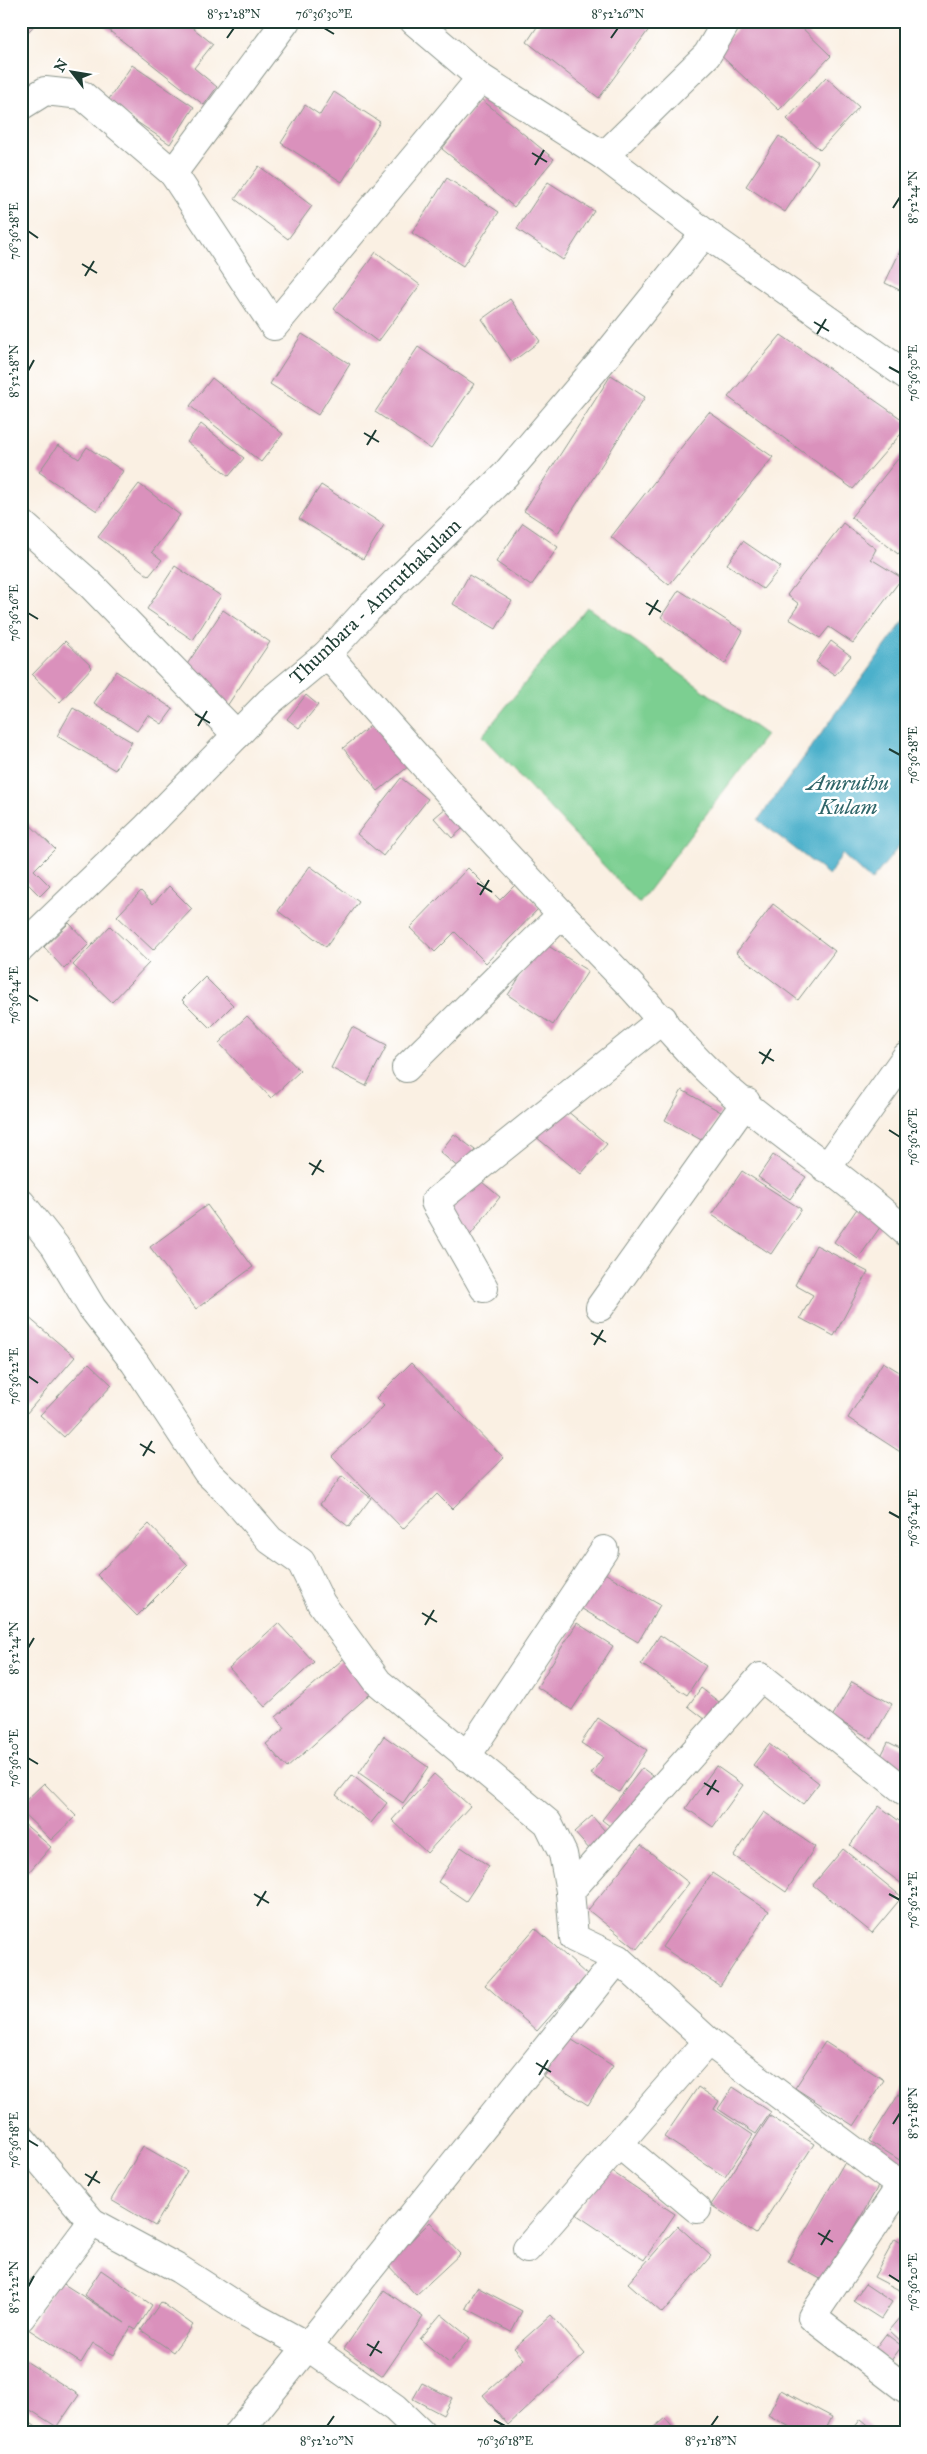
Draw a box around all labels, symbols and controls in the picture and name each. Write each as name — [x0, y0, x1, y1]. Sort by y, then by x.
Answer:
text: 8°52'28"N — [207, 7, 261, 21]
text: 76°36'30"E — [296, 7, 353, 21]
text: 8°52'26"N — [591, 7, 645, 21]
north arrow — [48, 48, 98, 98]
text: N — [51, 56, 72, 75]
text: 8°52'24"N — [906, 170, 920, 224]
text: 76°36'28"E — [7, 202, 21, 260]
text: 8°52'28"N — [7, 344, 21, 398]
text: 76°36'30"E — [906, 344, 920, 401]
street label: Thumbara - Amruthakulam — [284, 513, 466, 689]
text: 76°36'26"E — [7, 584, 21, 642]
text: 76°36'28"E — [906, 726, 920, 784]
water label: Amruthu Kulam — [805, 770, 889, 820]
text: 76°36'24"E — [7, 966, 21, 1024]
text: 76°36'26"E — [906, 1108, 920, 1166]
text: 76°36'22"E — [7, 1347, 21, 1404]
text: 76°36'24"E — [906, 1489, 920, 1547]
text: 8°52'24"N — [7, 1621, 21, 1675]
text: 76°36'20"E — [7, 1729, 21, 1787]
text: 76°36'22"E — [906, 1871, 920, 1928]
text: 8°52'18"N — [906, 2087, 920, 2139]
text: 76°36'18"E — [7, 2112, 21, 2168]
text: 76°36'20"E — [906, 2253, 920, 2311]
text: 8°52'22"N — [7, 2261, 21, 2313]
text: 8°52'20"N — [300, 2434, 354, 2448]
text: 76°36'18"E — [477, 2434, 533, 2448]
text: 8°52'18"N — [685, 2434, 737, 2448]

